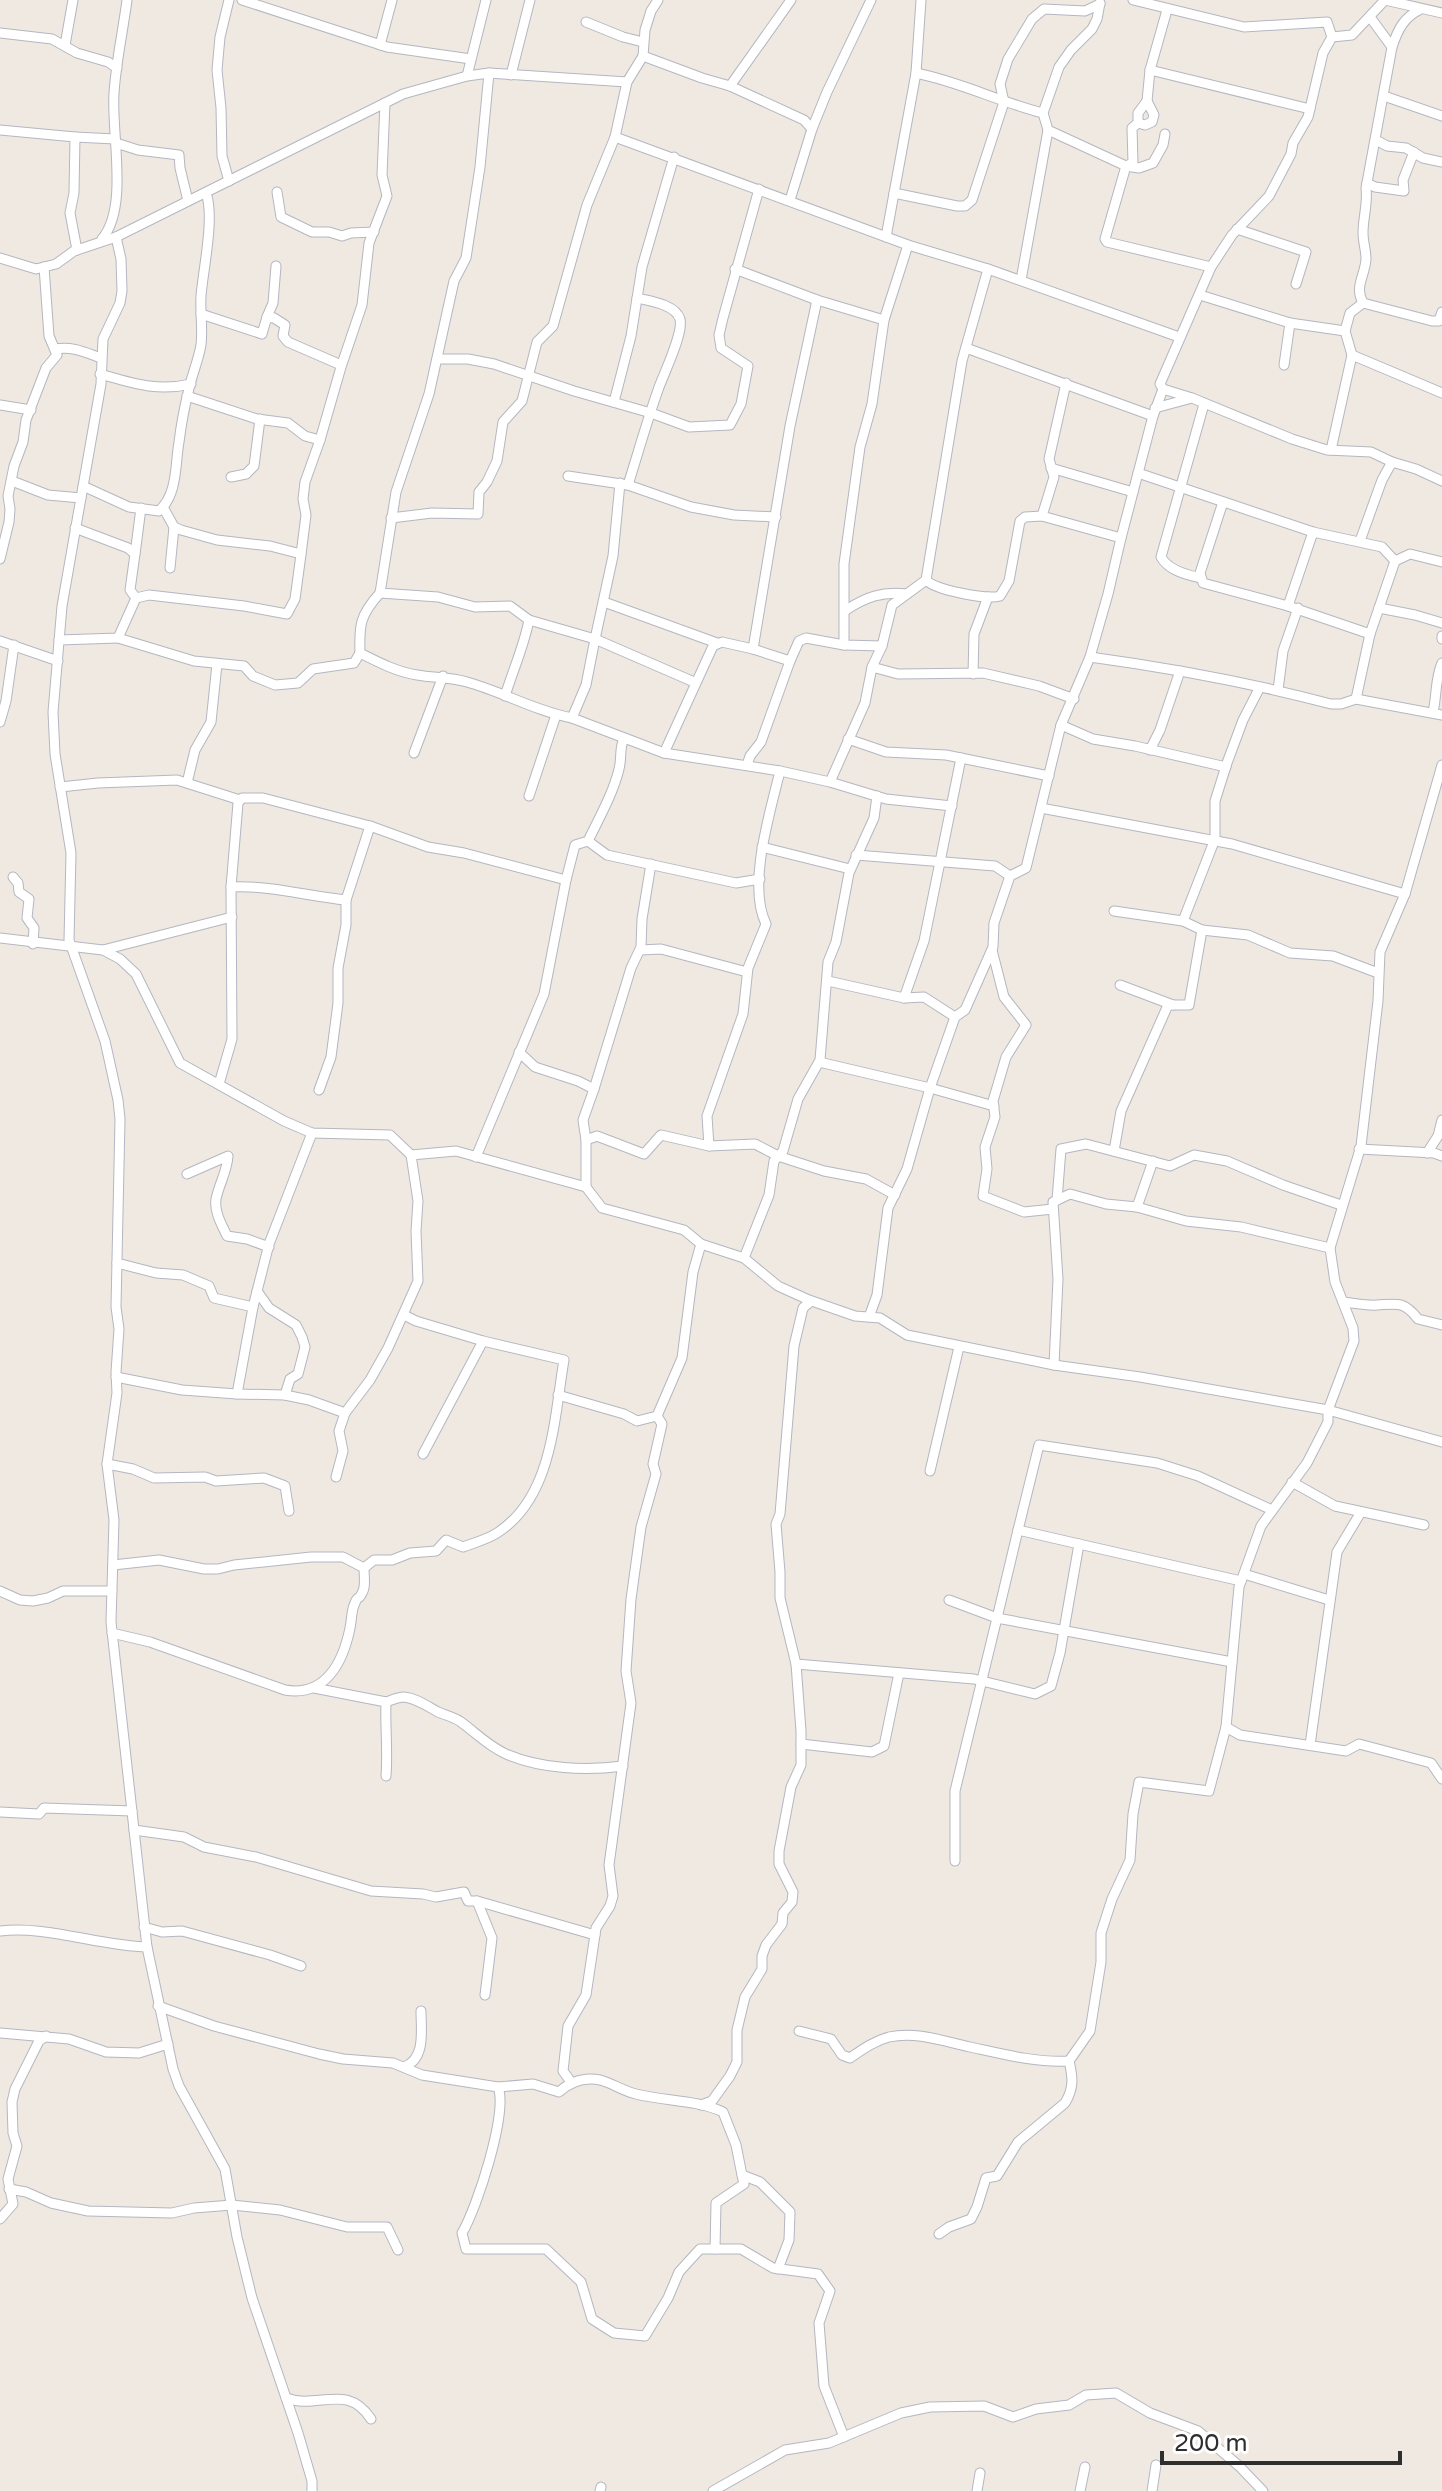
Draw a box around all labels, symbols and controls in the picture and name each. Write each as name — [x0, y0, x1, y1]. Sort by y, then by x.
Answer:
scale bar — [1162, 2415, 1400, 2465]
text: 200 m — [1174, 2429, 1248, 2458]

